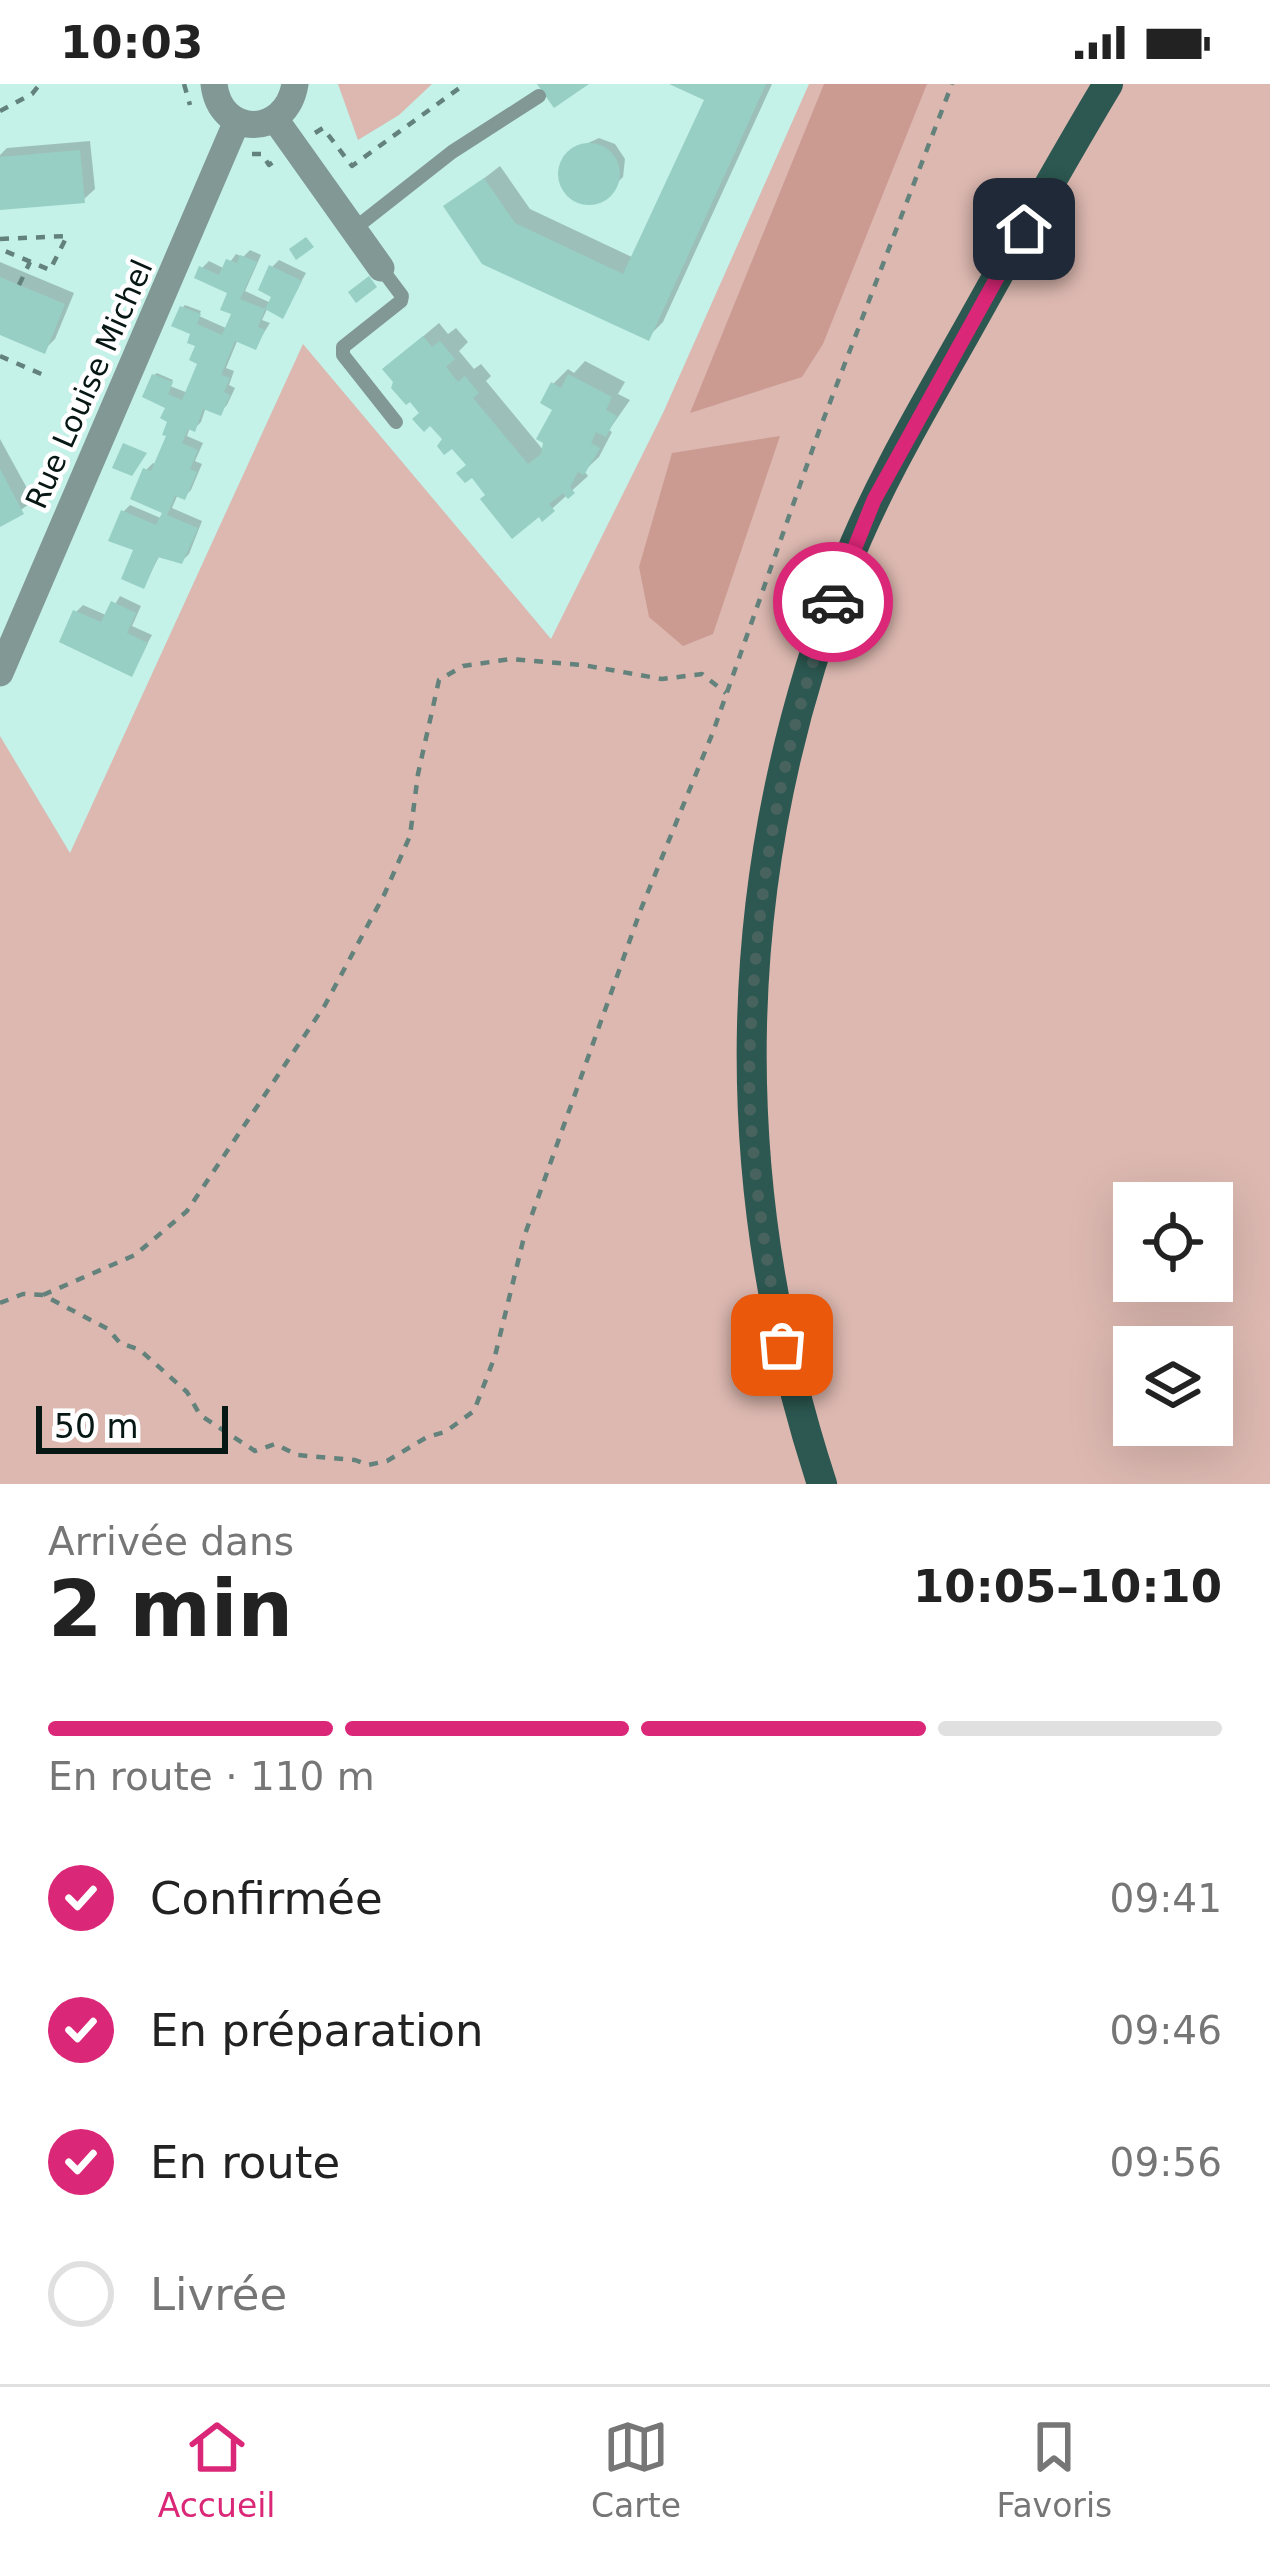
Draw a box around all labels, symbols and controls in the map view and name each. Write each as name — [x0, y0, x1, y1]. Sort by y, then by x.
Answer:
text: 10:03 — [60, 16, 203, 69]
pin — [973, 178, 1075, 280]
icon: home — [991, 196, 1057, 262]
street label: Rue Louise Michel — [18, 254, 160, 514]
courier — [773, 542, 893, 662]
icon: car — [800, 569, 866, 635]
map controls — [1113, 1182, 1233, 1446]
button: locate — [1113, 1182, 1233, 1302]
pin — [731, 1294, 833, 1396]
icon: bag — [749, 1312, 815, 1378]
button: layers — [1113, 1326, 1233, 1446]
scale bar — [36, 1400, 228, 1453]
text: 50 m — [54, 1407, 139, 1446]
text: Arrivée dans — [48, 1519, 294, 1564]
text: 10:05–10:10 — [913, 1560, 1222, 1613]
text: 2 min — [48, 1564, 293, 1654]
text: En route · 110 m — [48, 1754, 375, 1799]
icon: check — [48, 1865, 114, 1931]
text: Confirmée — [150, 1872, 383, 1925]
text: 09:41 — [1110, 1876, 1222, 1921]
icon: check — [48, 1997, 114, 2063]
text: En préparation — [150, 2004, 483, 2057]
text: 09:46 — [1110, 2008, 1222, 2053]
icon: check — [48, 2129, 114, 2195]
text: En route — [150, 2136, 340, 2189]
text: 09:56 — [1110, 2140, 1222, 2185]
text: Livrée — [150, 2268, 287, 2321]
tab: Accueil — [158, 2414, 276, 2525]
tab: Carte — [591, 2414, 681, 2525]
tab: Favoris — [996, 2414, 1112, 2525]

